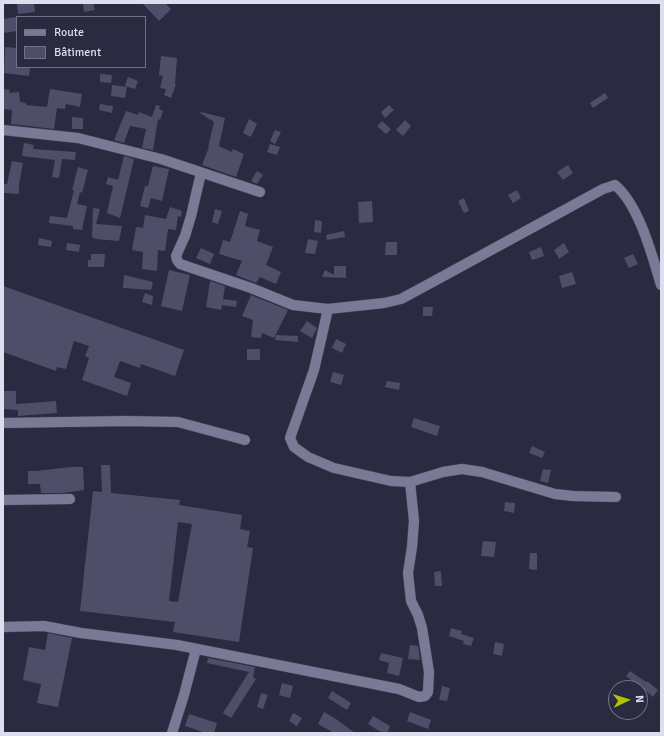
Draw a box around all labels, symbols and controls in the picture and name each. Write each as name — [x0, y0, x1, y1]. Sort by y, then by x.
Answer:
legend — [16, 16, 146, 68]
text: Route — [54, 25, 84, 40]
text: Bâtiment — [54, 45, 101, 60]
north arrow — [608, 680, 648, 720]
text: N — [633, 695, 646, 703]

